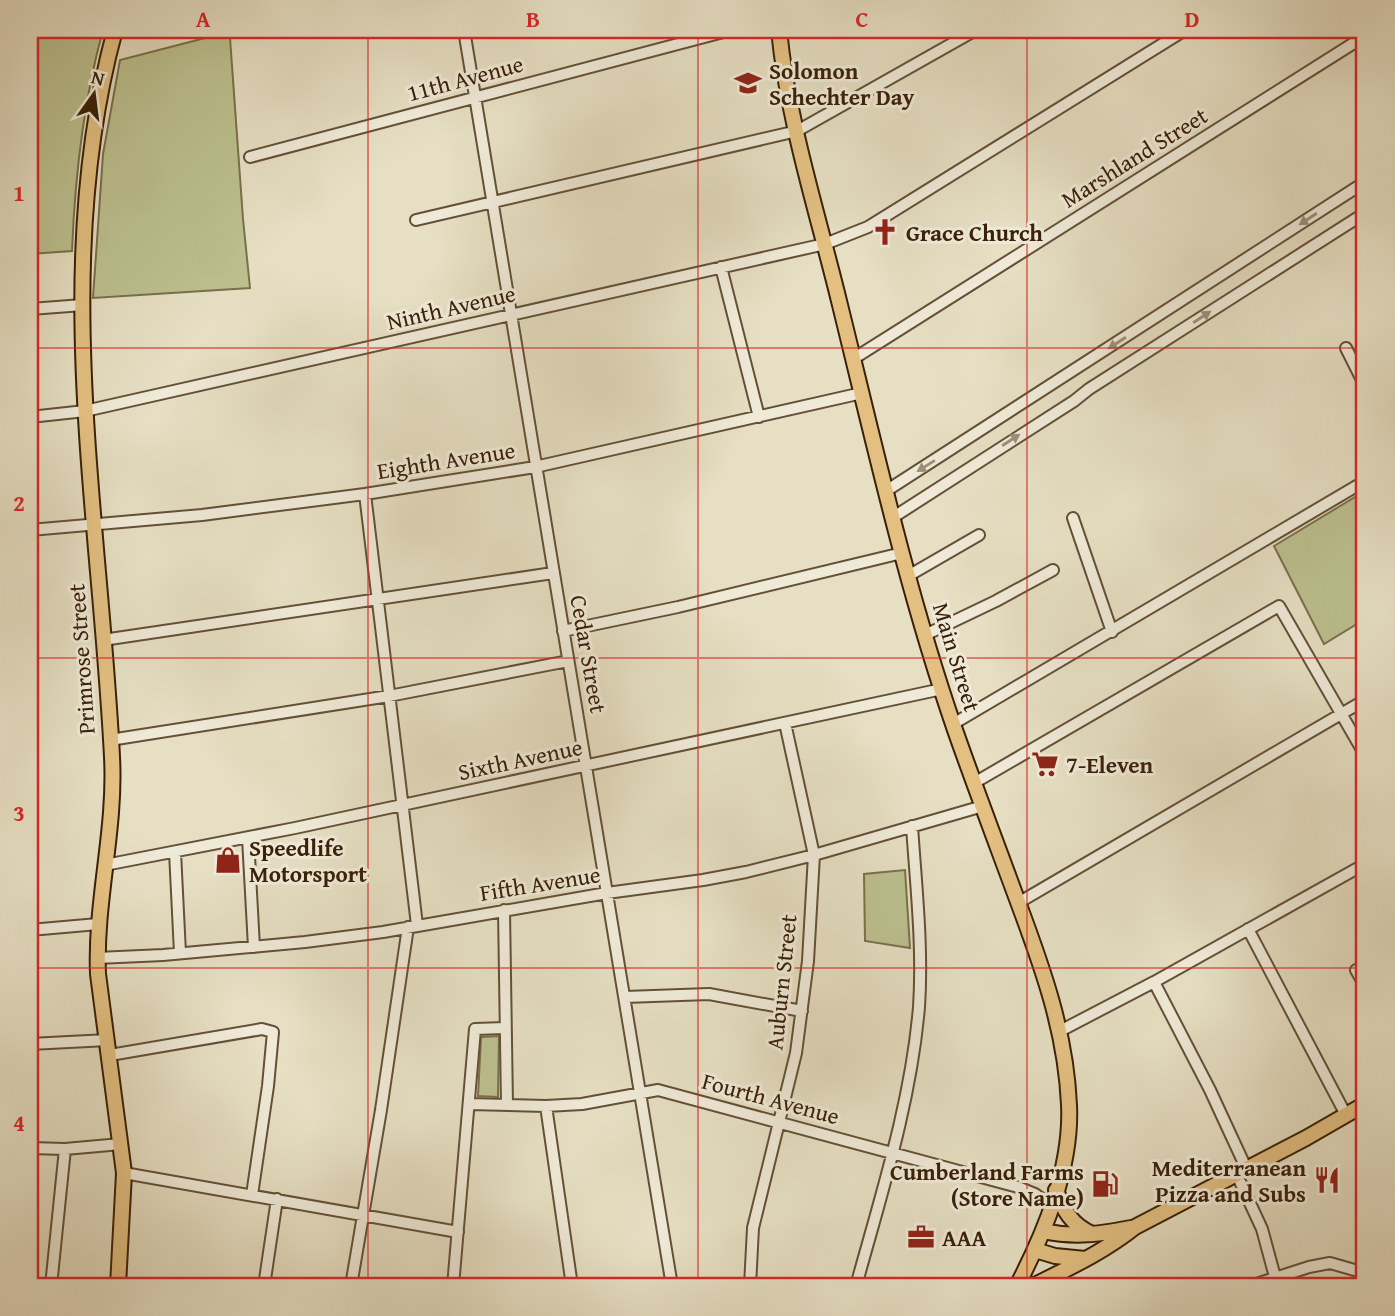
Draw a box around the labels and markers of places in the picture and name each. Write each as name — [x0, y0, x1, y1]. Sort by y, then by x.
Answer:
place label: Solomon Schechter Day — [769, 54, 914, 113]
school or university icon: Solomon Schechter Day — [733, 68, 763, 98]
place label: Grace Church — [906, 216, 1043, 249]
church icon: Grace Church — [870, 217, 900, 247]
place label: 7-Eleven — [1066, 748, 1154, 781]
supermarket icon: 7-Eleven — [1030, 749, 1060, 779]
place label: Speedlife Motorsport — [249, 831, 367, 890]
shop icon: Speedlife Motorsport — [213, 845, 243, 875]
place label: Mediterranean Pizza and Subs — [1152, 1151, 1306, 1210]
place label: Cumberland Farms (Store Name) — [890, 1155, 1084, 1214]
restaurant icon: Mediterranean Pizza and Subs — [1312, 1165, 1342, 1195]
fuel station icon: Cumberland Farms (Store Name) — [1090, 1169, 1120, 1199]
place label: AAA — [942, 1221, 986, 1254]
office icon: AAA — [906, 1222, 936, 1252]

